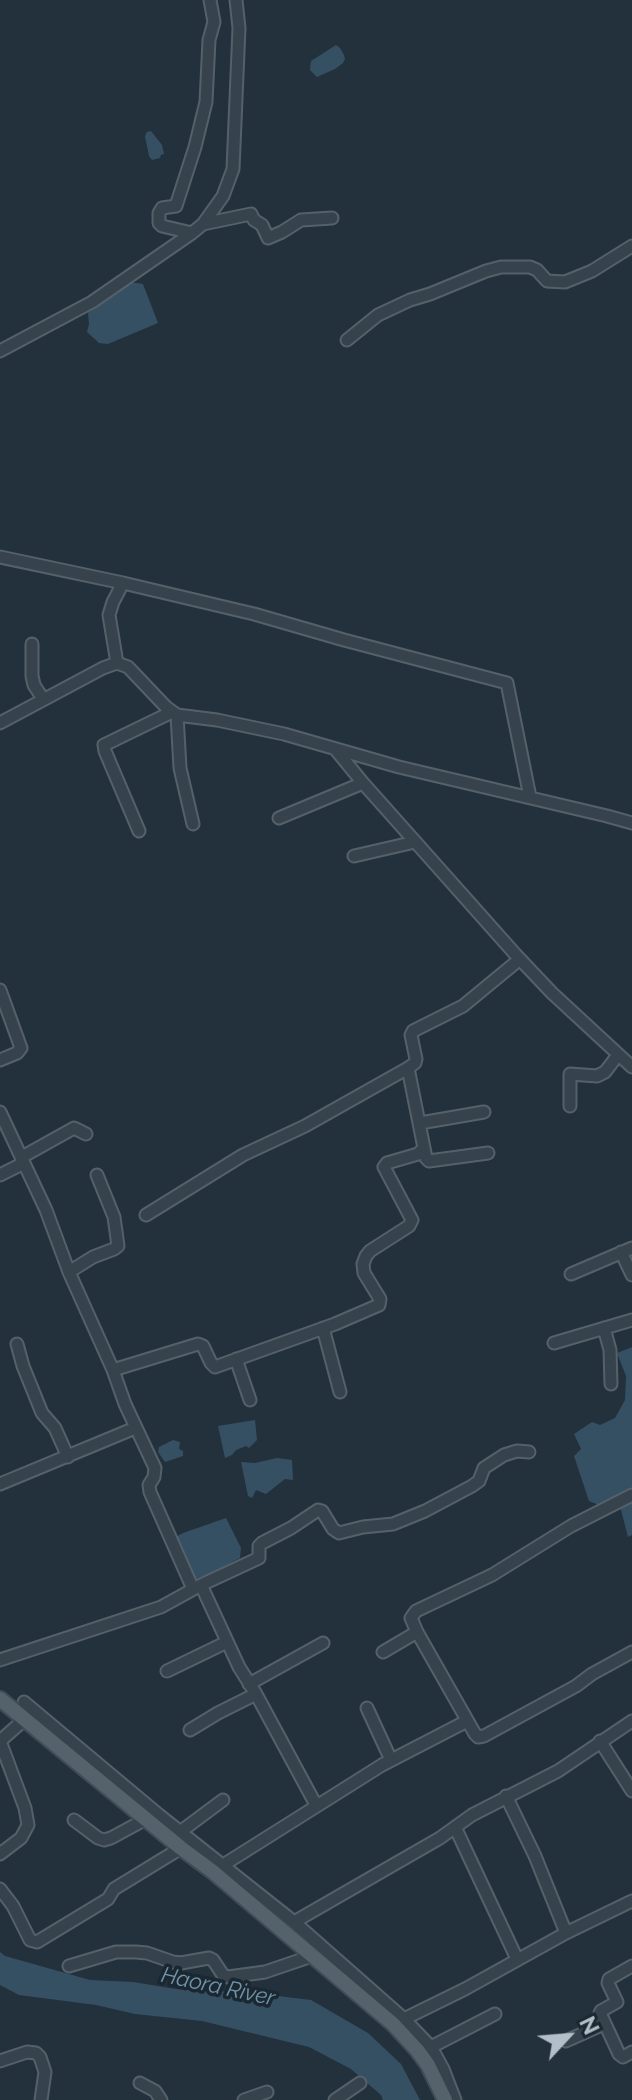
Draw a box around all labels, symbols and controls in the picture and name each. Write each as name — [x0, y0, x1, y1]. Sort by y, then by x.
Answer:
water label: Haora River — [159, 1962, 277, 2012]
north arrow — [528, 1996, 608, 2076]
text: N — [574, 2012, 605, 2039]

